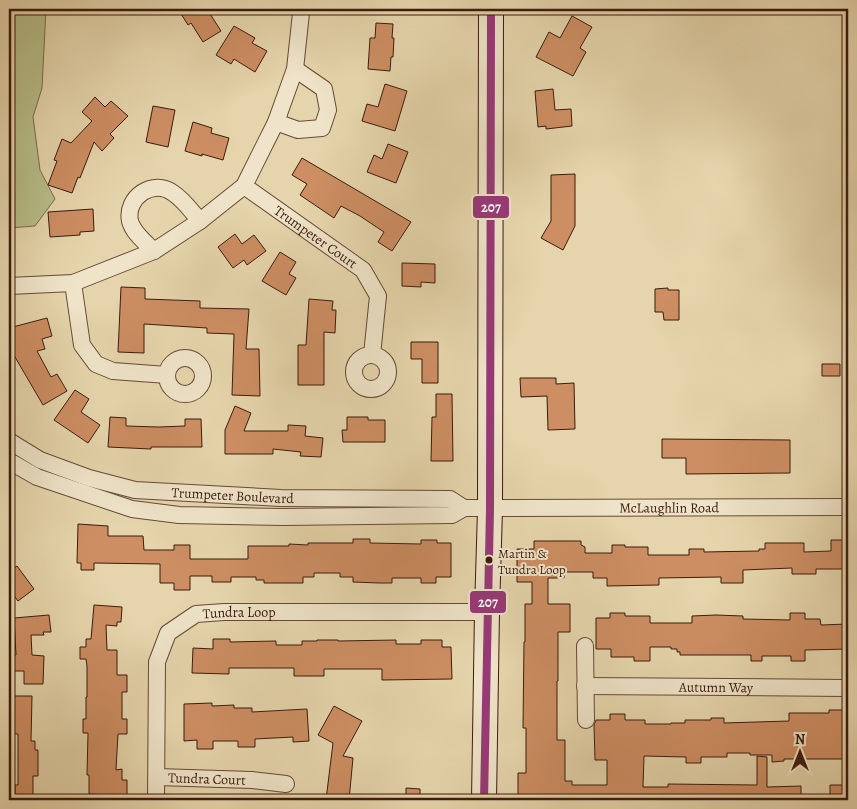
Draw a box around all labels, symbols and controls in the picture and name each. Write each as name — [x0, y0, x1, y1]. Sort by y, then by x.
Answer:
line badge: 207 — [472, 195, 510, 219]
text: 207 — [481, 198, 501, 217]
street label: Trumpeter Court — [271, 201, 362, 273]
street label: Trumpeter Boulevard — [171, 483, 294, 508]
street label: McLaughlin Road — [619, 498, 720, 517]
place label: Martin & Tundra Loop — [498, 545, 566, 578]
marker: Martin & Tundra Loop — [484, 555, 494, 565]
line badge: 207 — [469, 590, 507, 614]
text: 207 — [478, 593, 498, 612]
street label: Tundra Loop — [202, 602, 276, 623]
street label: Autumn Way — [678, 677, 754, 697]
north arrow — [774, 726, 824, 776]
text: N — [795, 730, 805, 749]
street label: Tundra Court — [168, 768, 246, 789]

